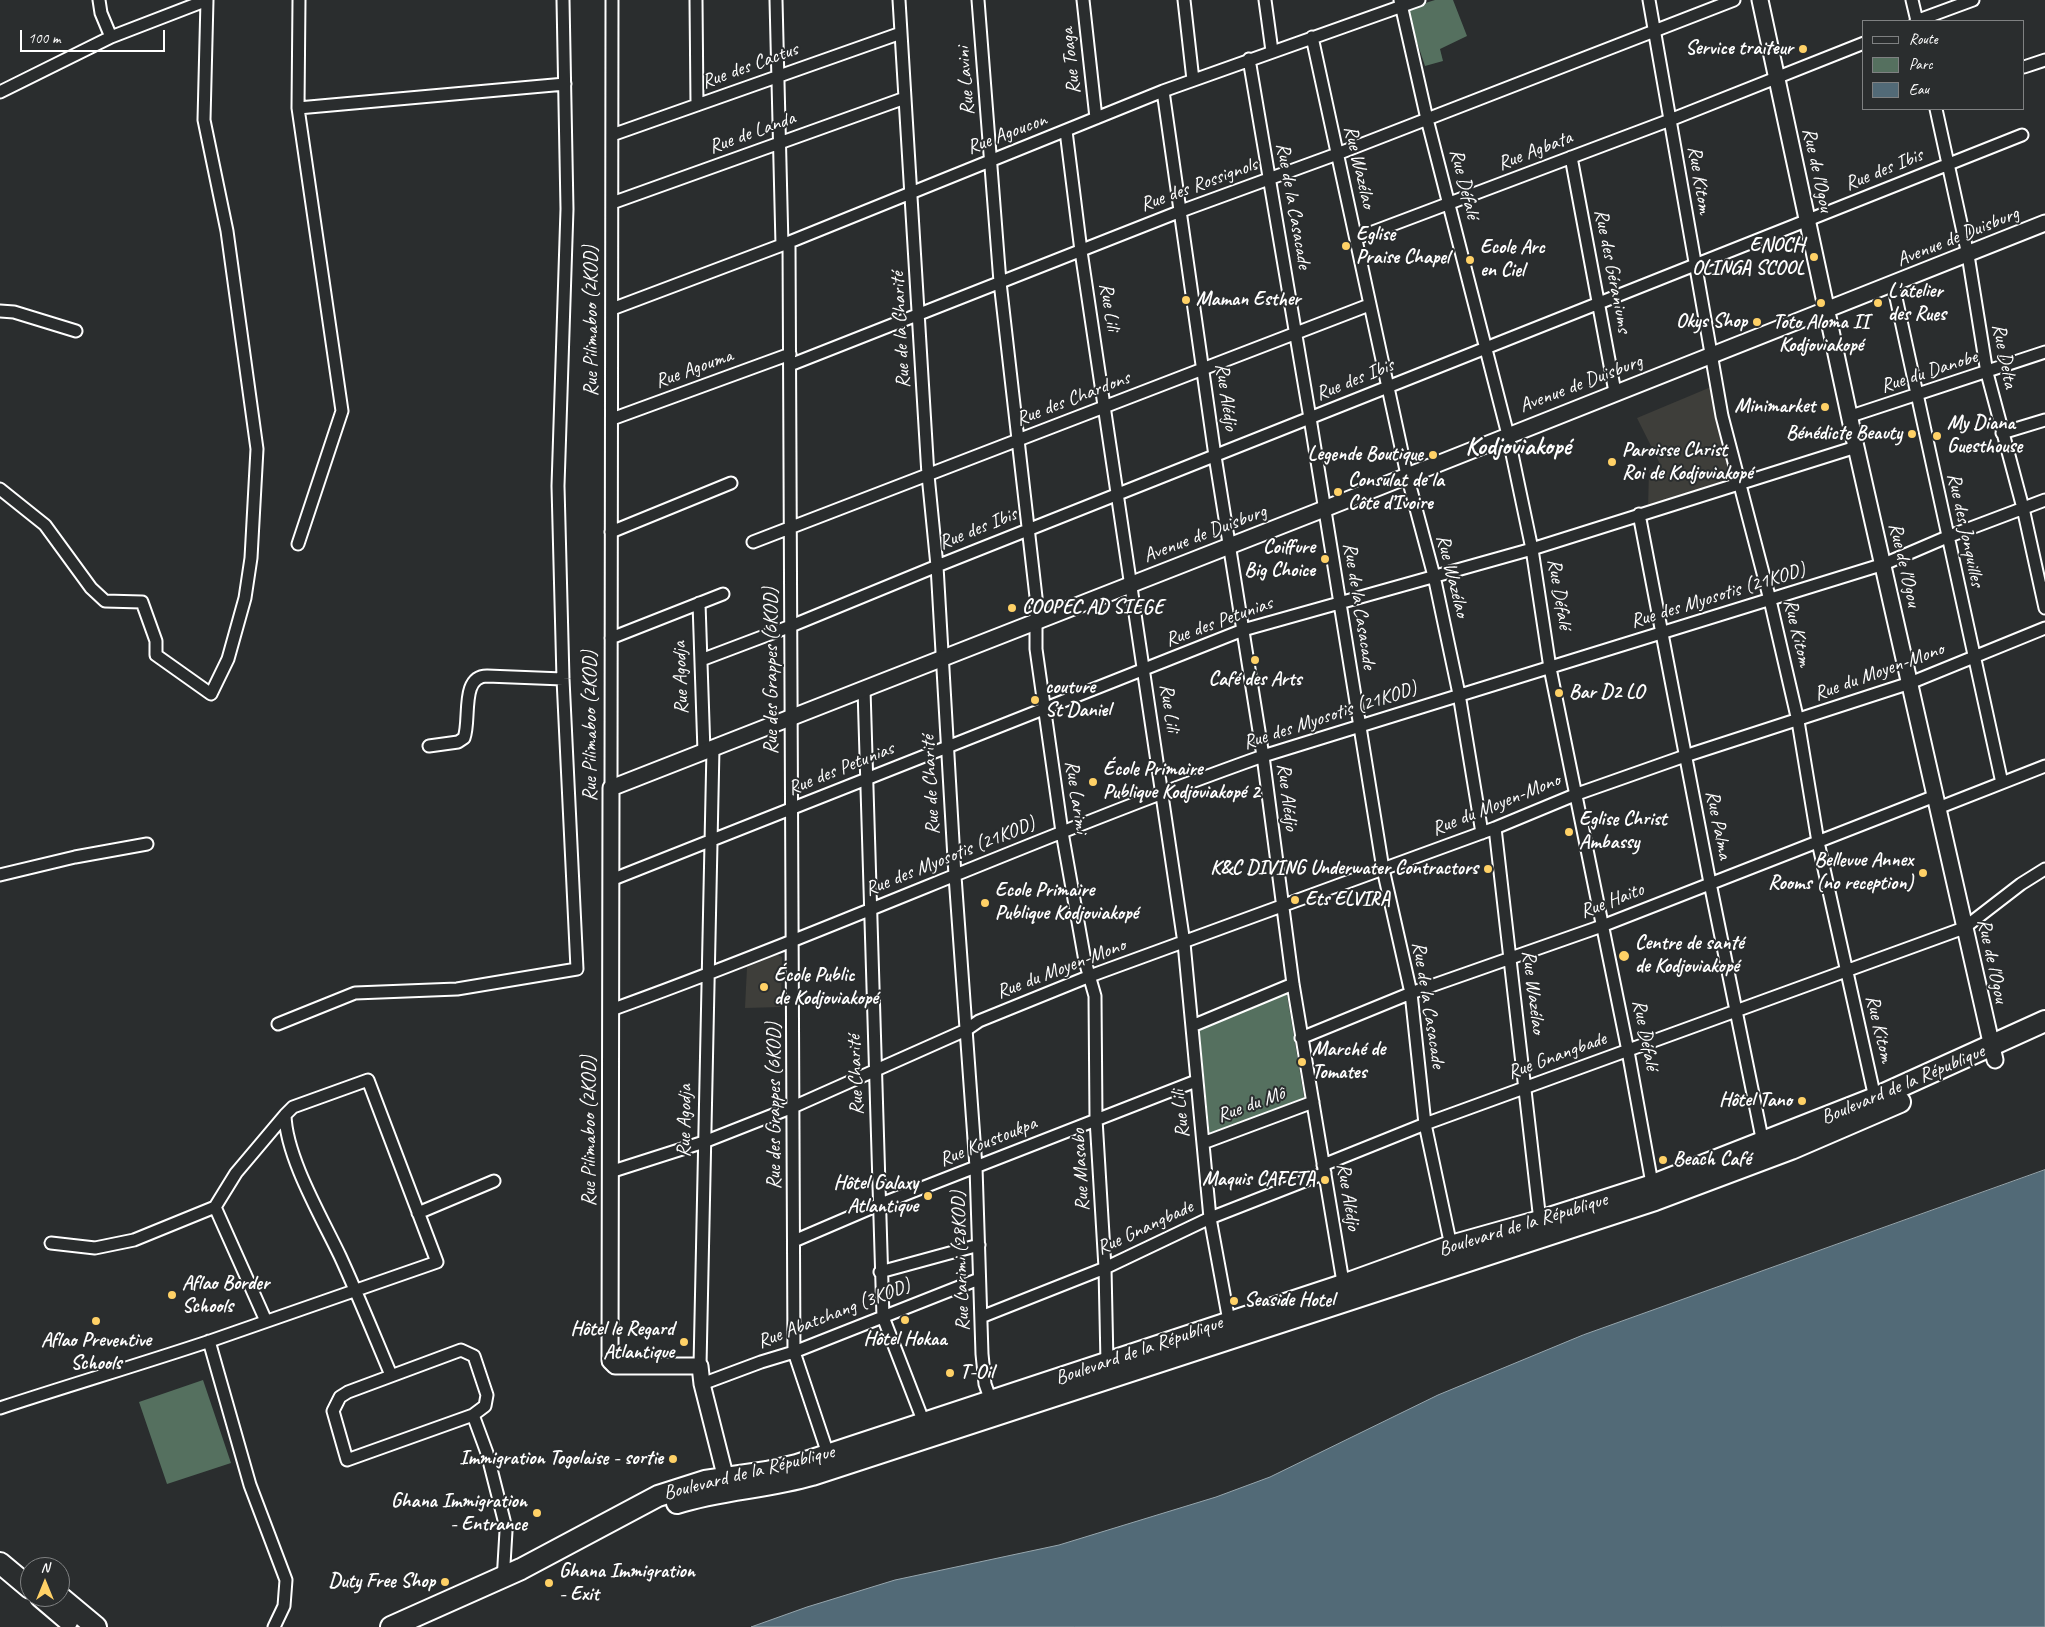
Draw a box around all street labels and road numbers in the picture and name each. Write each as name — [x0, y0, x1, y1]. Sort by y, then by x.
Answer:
street label: Rue Toaga — [1056, 27, 1086, 95]
street label: Rue des Cactus — [698, 37, 802, 95]
street label: Rue Lavini — [952, 46, 980, 116]
street label: Rue de Landa — [706, 106, 798, 160]
street label: Rue Agoucon — [964, 108, 1050, 160]
street label: Rue Wazélao — [1338, 123, 1380, 211]
street label: Rue Agbata — [1494, 126, 1576, 176]
street label: Rue de l'Ogou — [1796, 126, 1838, 214]
street label: Rue de la Casacade — [1270, 141, 1316, 271]
street label: Rue des Ibis — [1841, 143, 1927, 197]
street label: Rue Kitom — [1682, 144, 1716, 216]
street label: Rue Défalé — [1444, 147, 1484, 221]
street label: Rue des Rossignols — [1137, 153, 1261, 217]
street label: Avenue de Duisburg — [1893, 202, 2023, 272]
street label: Rue des Géraniums — [1588, 207, 1636, 335]
street label: Rue Pilimaboo (2KOD) — [580, 246, 604, 396]
street label: Rue de la Charité — [886, 271, 916, 389]
street label: Rue Lili — [1093, 281, 1125, 333]
street label: Rue Delta — [1986, 322, 2022, 390]
street label: Rue Agouma — [652, 344, 736, 394]
street label: Rue du Danobe — [1878, 345, 1980, 399]
street label: Avenue de Duisburg — [1516, 350, 1646, 418]
street label: Rue des Ibis — [1312, 353, 1398, 407]
street label: Rue Alédjo — [1209, 362, 1243, 432]
street label: Rue des Chardons — [1013, 366, 1133, 432]
street label: Rue des Jonquilles — [1941, 471, 1989, 589]
street label: Avenue de Duisburg — [1140, 500, 1270, 568]
street label: Rue des Ibis — [935, 502, 1021, 556]
street label: Rue de l'Ogou — [1883, 521, 1925, 609]
street label: Rue Wazélao — [1430, 532, 1474, 620]
street label: Rue de la Casacade — [1337, 541, 1381, 671]
street label: Rue Défalé — [1542, 557, 1576, 631]
street label: Rue des Myosotis (21KOD) — [1628, 558, 1808, 634]
street label: Rue des Grappes (6KOD) — [760, 587, 784, 755]
street label: Rue des Petunias — [1162, 591, 1276, 653]
street label: Rue Kitom — [1778, 597, 1816, 669]
street label: Rue du Moyen-Mono — [1811, 637, 1947, 707]
street label: Rue Agodja — [668, 641, 694, 715]
street label: Rue Pilimaboo (2KOD) — [579, 651, 603, 801]
street label: Rue des Myosotis (21KOD) — [1240, 677, 1420, 755]
street label: Rue Lili — [1154, 682, 1184, 734]
street label: Rue de Charité — [916, 735, 946, 835]
street label: Rue des Petunias — [784, 737, 898, 801]
street label: Rue Larimi — [1059, 759, 1093, 835]
street label: Rue Alédjo — [1271, 762, 1303, 832]
street label: Rue du Moyen-Mono — [1428, 768, 1564, 842]
street label: Rue Palma — [1700, 788, 1736, 862]
street label: Rue des Myosotis (21KOD) — [861, 812, 1039, 902]
street label: Rue Haito — [1577, 878, 1647, 924]
street label: Rue de l'Ogou — [1971, 917, 2013, 1005]
street label: Rue du Moyen-Mono — [993, 933, 1129, 1005]
street label: Rue de la Casacade — [1406, 940, 1450, 1070]
street label: Rue Wazélao — [1516, 949, 1550, 1035]
street label: Rue Kitom — [1860, 993, 1898, 1065]
street label: Rue Défalé — [1626, 998, 1664, 1072]
street label: Rue des Grappes (6KOD) — [763, 1022, 787, 1190]
street label: Rue Gnangbade — [1504, 1027, 1610, 1085]
street label: Rue Charité — [843, 1034, 869, 1116]
street label: Boulevard de la République — [1818, 1040, 1988, 1130]
street label: Rue Pilimaboo (2KOD) — [578, 1056, 602, 1206]
street label: Rue du Mô — [1214, 1082, 1288, 1128]
street label: Rue Agodja — [672, 1084, 698, 1158]
street label: Rue Lili — [1167, 1089, 1195, 1139]
street label: Rue Koustoukpa — [936, 1112, 1040, 1172]
street label: Rue Masabo — [1067, 1128, 1095, 1212]
street label: Rue Alédjo — [1331, 1162, 1365, 1232]
street label: Boulevard de la République — [1436, 1188, 1610, 1262]
street label: Rue Larimi (28KOD) — [947, 1190, 975, 1332]
street label: Rue Gnangbade — [1093, 1195, 1197, 1261]
street label: Rue Abatchang (3KOD) — [754, 1274, 914, 1354]
street label: Boulevard de la République — [1052, 1311, 1226, 1391]
street label: Boulevard de la République — [661, 1440, 837, 1506]

